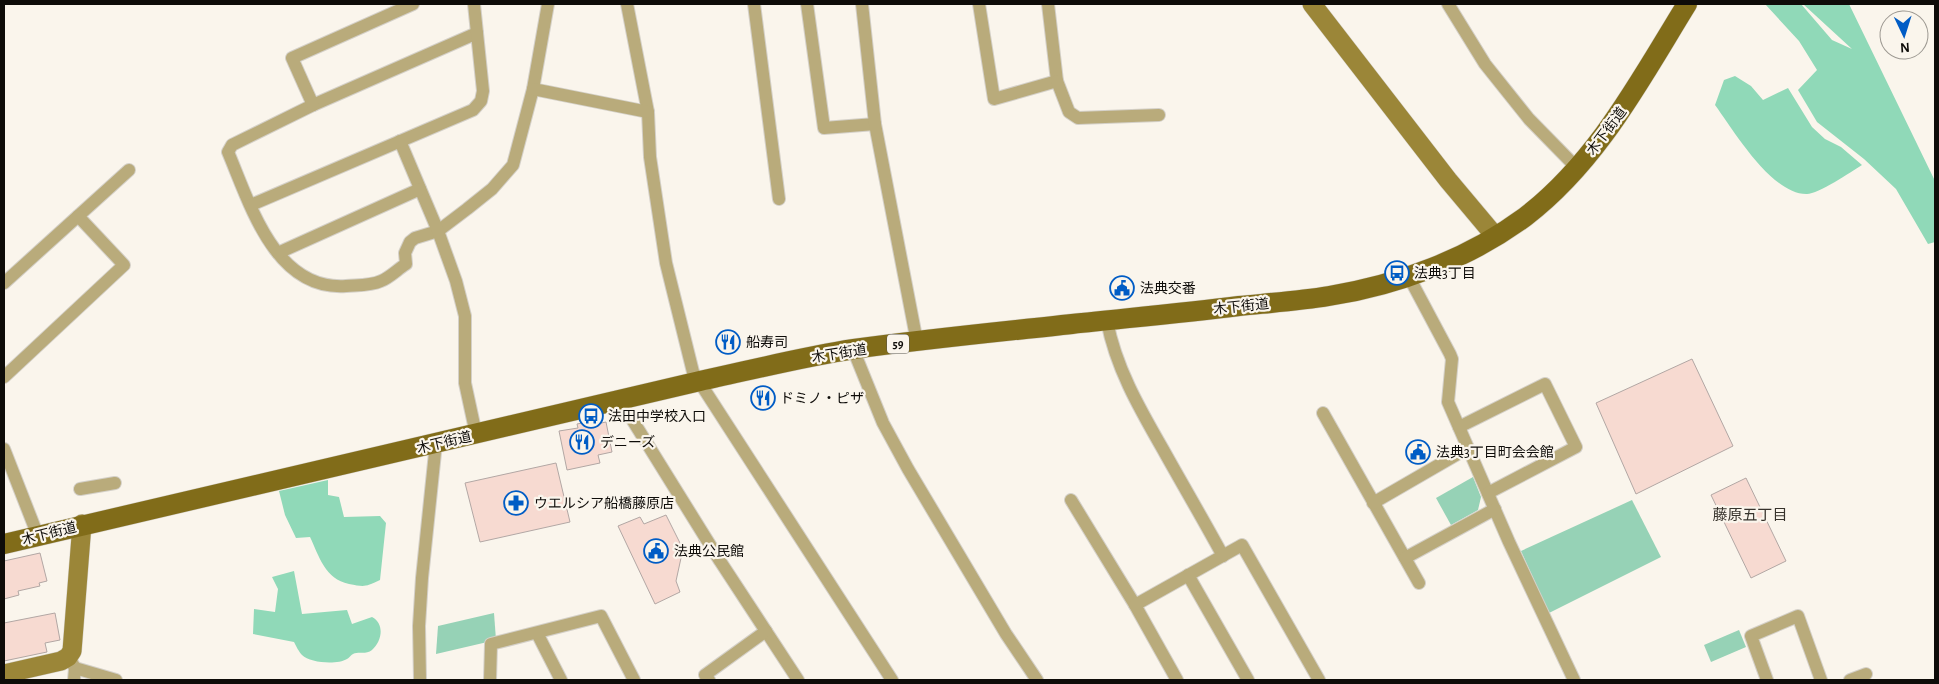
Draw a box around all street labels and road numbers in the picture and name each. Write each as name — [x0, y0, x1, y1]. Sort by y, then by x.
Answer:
street label: 木下街道 — [1584, 104, 1629, 158]
street label: 木下街道 — [1212, 296, 1270, 317]
road number: 59 — [887, 334, 909, 354]
street label: 木下街道 — [810, 342, 868, 365]
street label: 木下街道 — [415, 429, 473, 456]
street label: 木下街道 — [20, 519, 78, 548]

